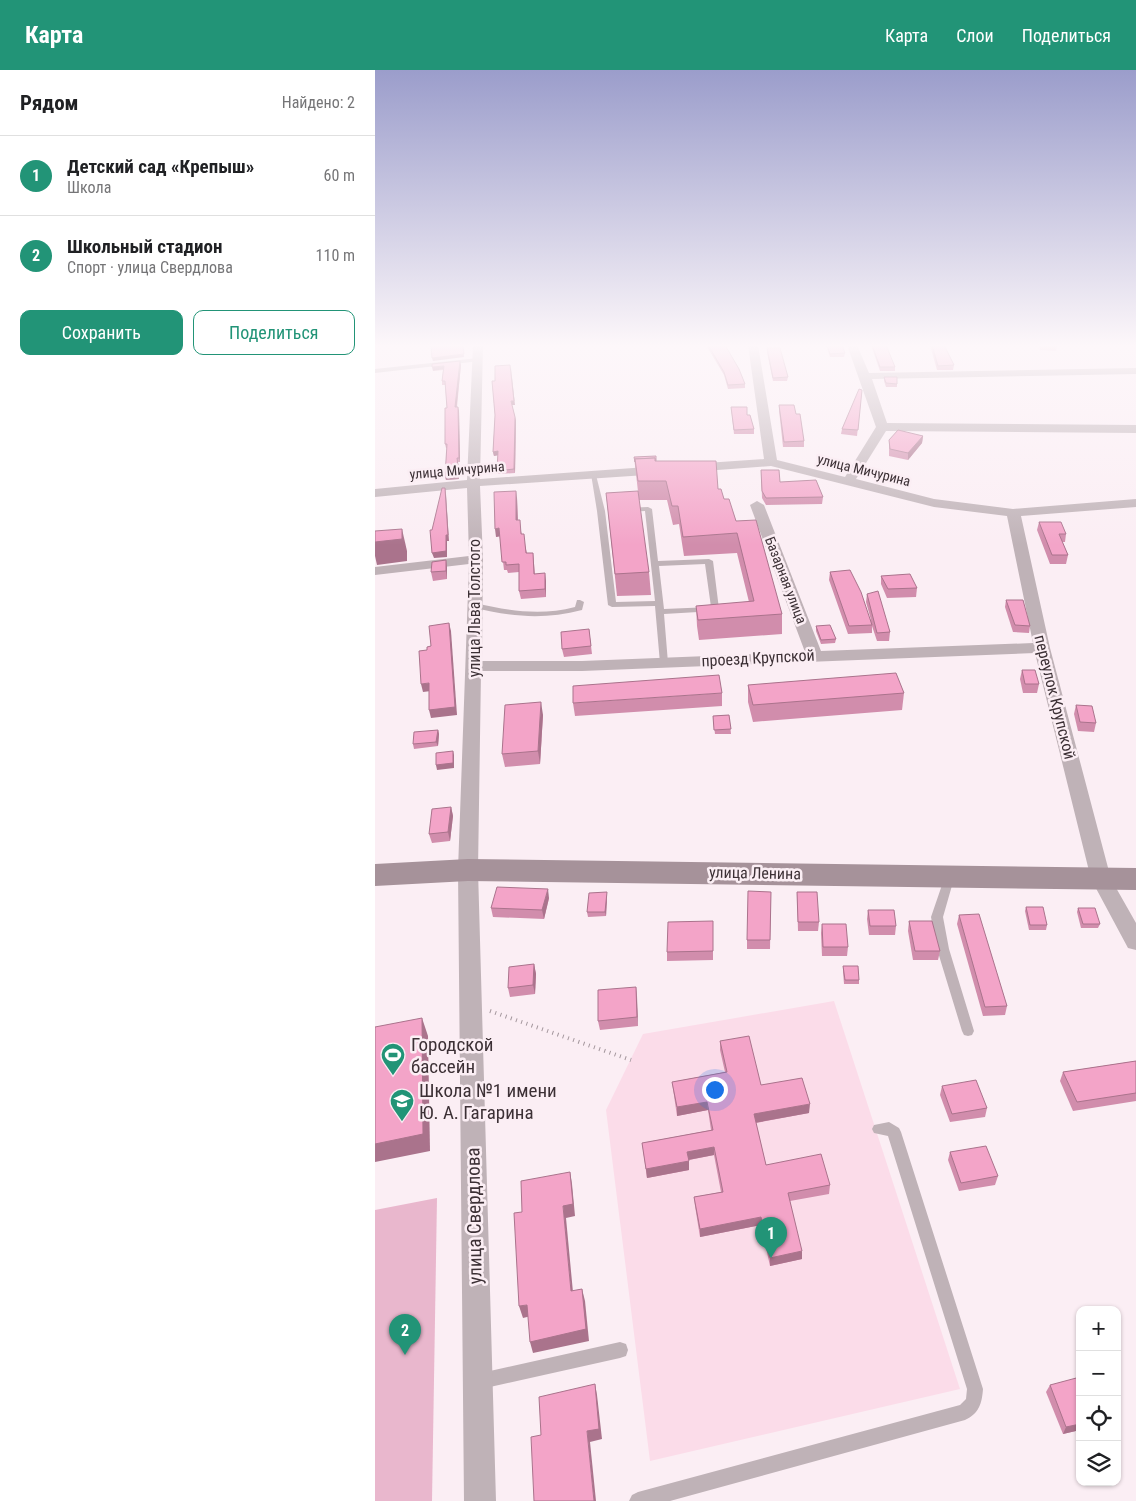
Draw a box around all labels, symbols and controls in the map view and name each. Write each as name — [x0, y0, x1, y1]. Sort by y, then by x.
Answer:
text: Карта — [25, 21, 83, 49]
text: Карта — [885, 25, 928, 46]
text: Слои — [956, 25, 994, 46]
text: Поделиться — [1022, 25, 1111, 46]
text: Рядом — [20, 91, 79, 115]
text: Найдено: 2 — [282, 93, 355, 112]
text: Детский сад «Крепыш» — [67, 155, 254, 178]
text: 1 — [32, 166, 40, 185]
text: 60 m — [323, 166, 355, 185]
text: Школа — [67, 178, 111, 197]
text: Школьный стадион — [67, 235, 222, 258]
text: 2 — [32, 246, 40, 265]
text: 110 m — [316, 246, 355, 265]
text: Спорт · улица Свердлова — [67, 258, 233, 277]
button: Сохранить — [20, 310, 183, 355]
button: Поделиться — [193, 310, 355, 355]
street label: улица Мичурина — [816, 451, 912, 489]
street label: улица Мичурина — [409, 458, 505, 482]
street label: Базарная улица — [762, 534, 810, 626]
street label: улица Льва Толстого — [465, 539, 484, 677]
street label: переулок Крупской — [1030, 633, 1080, 761]
street label: проезд Крупской — [701, 646, 815, 670]
street label: улица Ленина — [709, 863, 801, 883]
place label: Городской бассейн — [411, 1033, 493, 1078]
sports icon: Городской бассейн — [380, 1042, 406, 1076]
your location — [702, 1077, 728, 1103]
place label: Школа №1 имени Ю. А. Гагарина — [419, 1079, 557, 1124]
school or university icon: Школа №1 имени Ю. А. Гагарина — [389, 1088, 415, 1122]
street label: улица Свердлова — [461, 1147, 487, 1285]
pin: 1 — [755, 1217, 787, 1258]
map controls — [1076, 1306, 1121, 1486]
button: + — [1076, 1306, 1121, 1351]
pin: 2 — [389, 1314, 421, 1355]
button: − — [1076, 1351, 1121, 1396]
button: locate — [1076, 1396, 1121, 1441]
button: layers — [1076, 1441, 1121, 1486]

